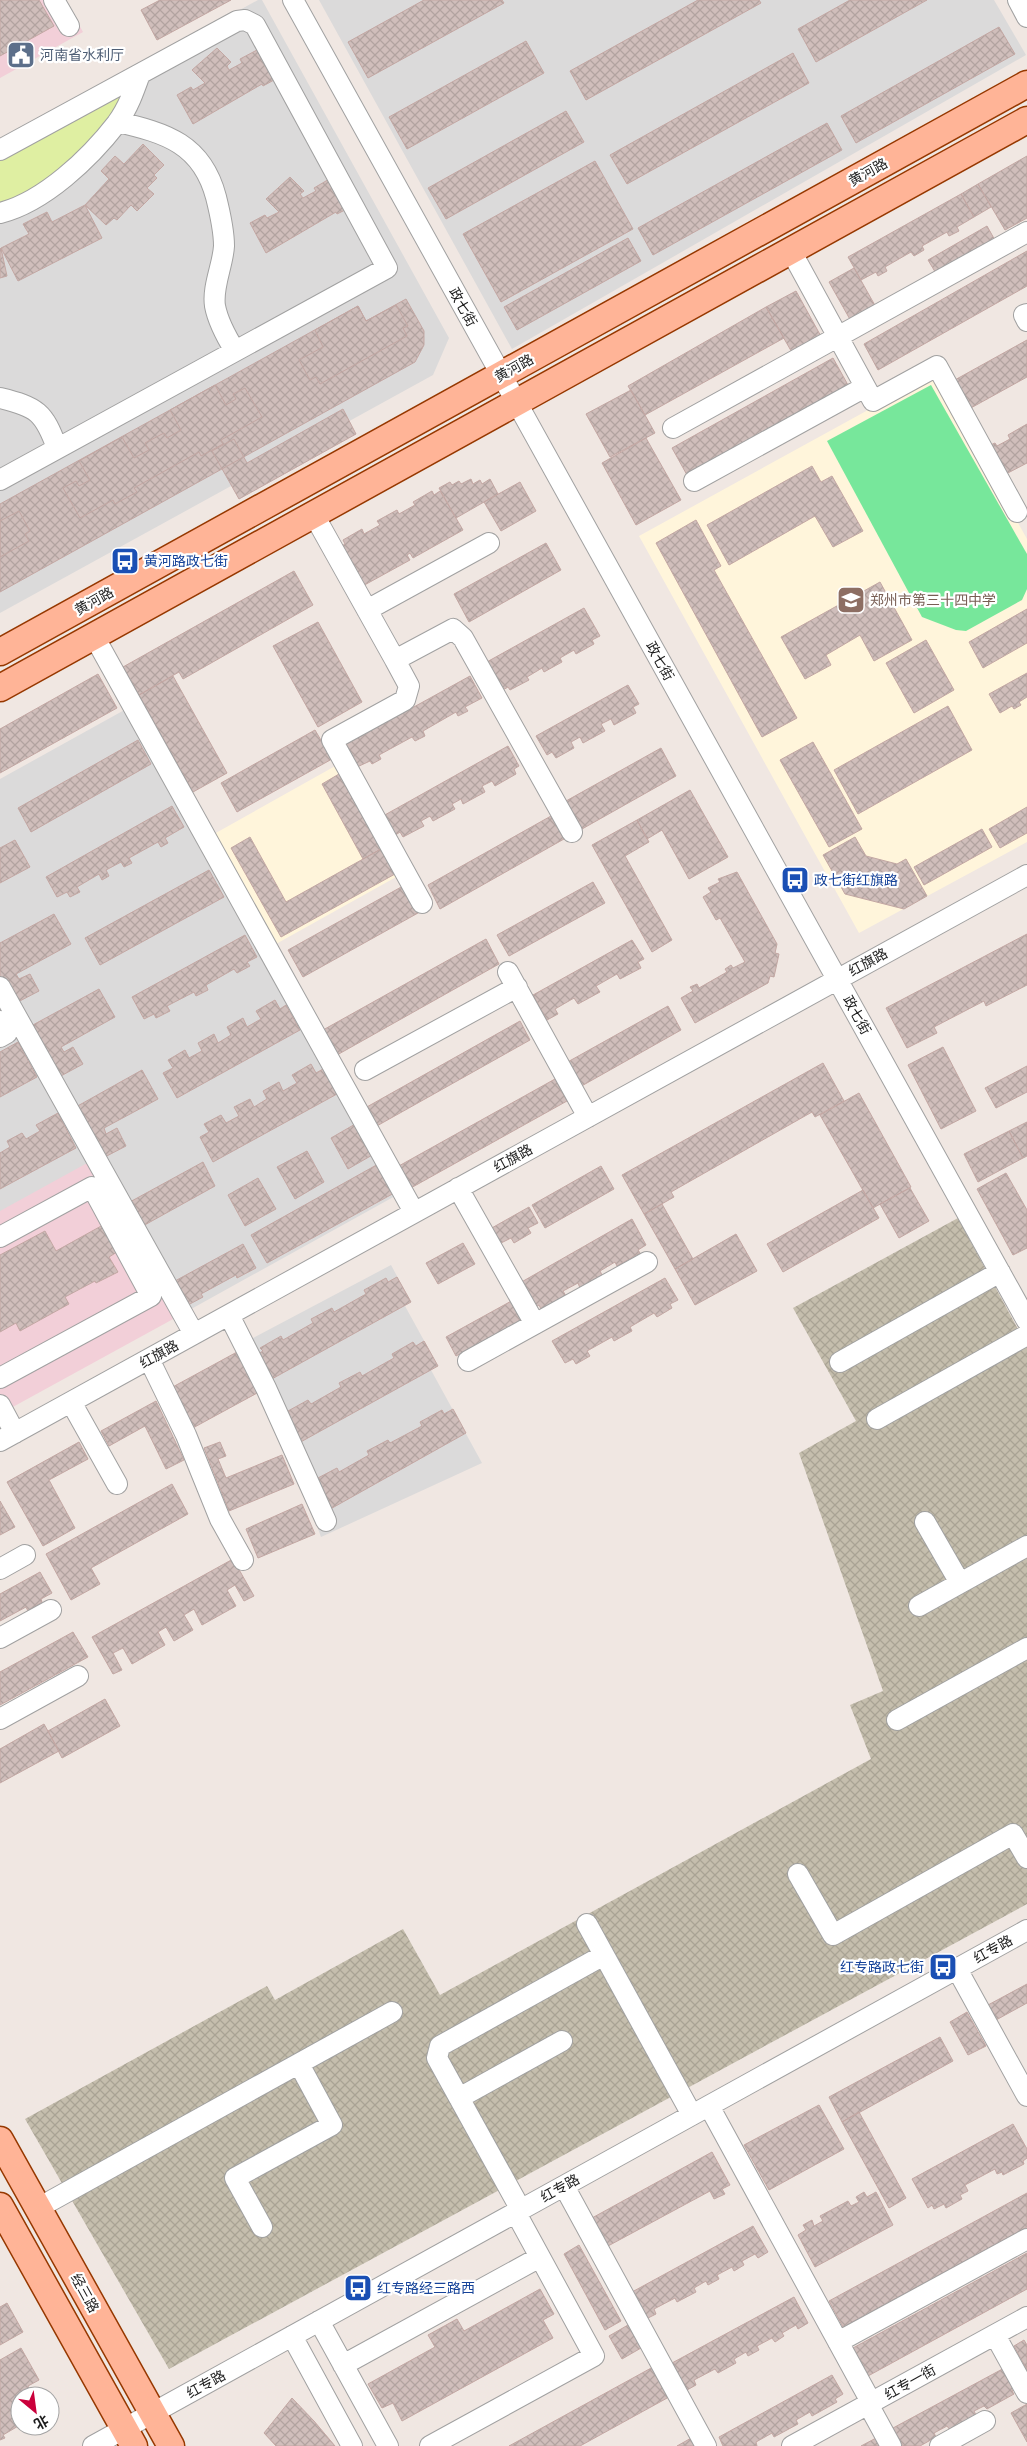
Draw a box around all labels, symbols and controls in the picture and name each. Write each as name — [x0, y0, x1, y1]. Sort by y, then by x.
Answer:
public building icon: 河南省水利厅 — [6, 40, 36, 70]
place label: 河南省水利厅 — [40, 46, 124, 64]
street label: 黄河路 — [845, 154, 891, 190]
street label: 政七街 — [445, 284, 481, 330]
street label: 黄河路 — [491, 350, 537, 386]
bus stop icon: 黄河路政七街 — [110, 546, 140, 576]
place label: 黄河路政七街 — [144, 552, 228, 570]
street label: 黄河路 — [71, 583, 117, 619]
school or university icon: 郑州市第三十四中学 — [836, 585, 866, 615]
place label: 郑州市第三十四中学 — [870, 591, 996, 609]
street label: 政七街 — [642, 638, 678, 684]
bus stop icon: 政七街红旗路 — [780, 865, 810, 895]
place label: 政七街红旗路 — [814, 871, 898, 889]
street label: 红旗路 — [845, 944, 891, 980]
street label: 政七街 — [839, 992, 875, 1038]
street label: 红旗路 — [490, 1140, 536, 1176]
street label: 红旗路 — [136, 1336, 182, 1372]
street label: 红专路 — [970, 1931, 1016, 1967]
bus stop icon: 红专路政七街 — [928, 1952, 958, 1982]
place label: 红专路政七街 — [840, 1958, 924, 1976]
street label: 红专路 — [537, 2170, 583, 2206]
street label: 经三路 — [67, 2270, 103, 2316]
bus stop icon: 红专路经三路西 — [343, 2273, 373, 2303]
place label: 红专路经三路西 — [377, 2279, 475, 2297]
street label: 红专一街 — [881, 2361, 939, 2403]
street label: 红专路 — [183, 2366, 229, 2402]
north arrow — [10, 2386, 60, 2436]
text: 北 — [31, 2411, 52, 2434]

